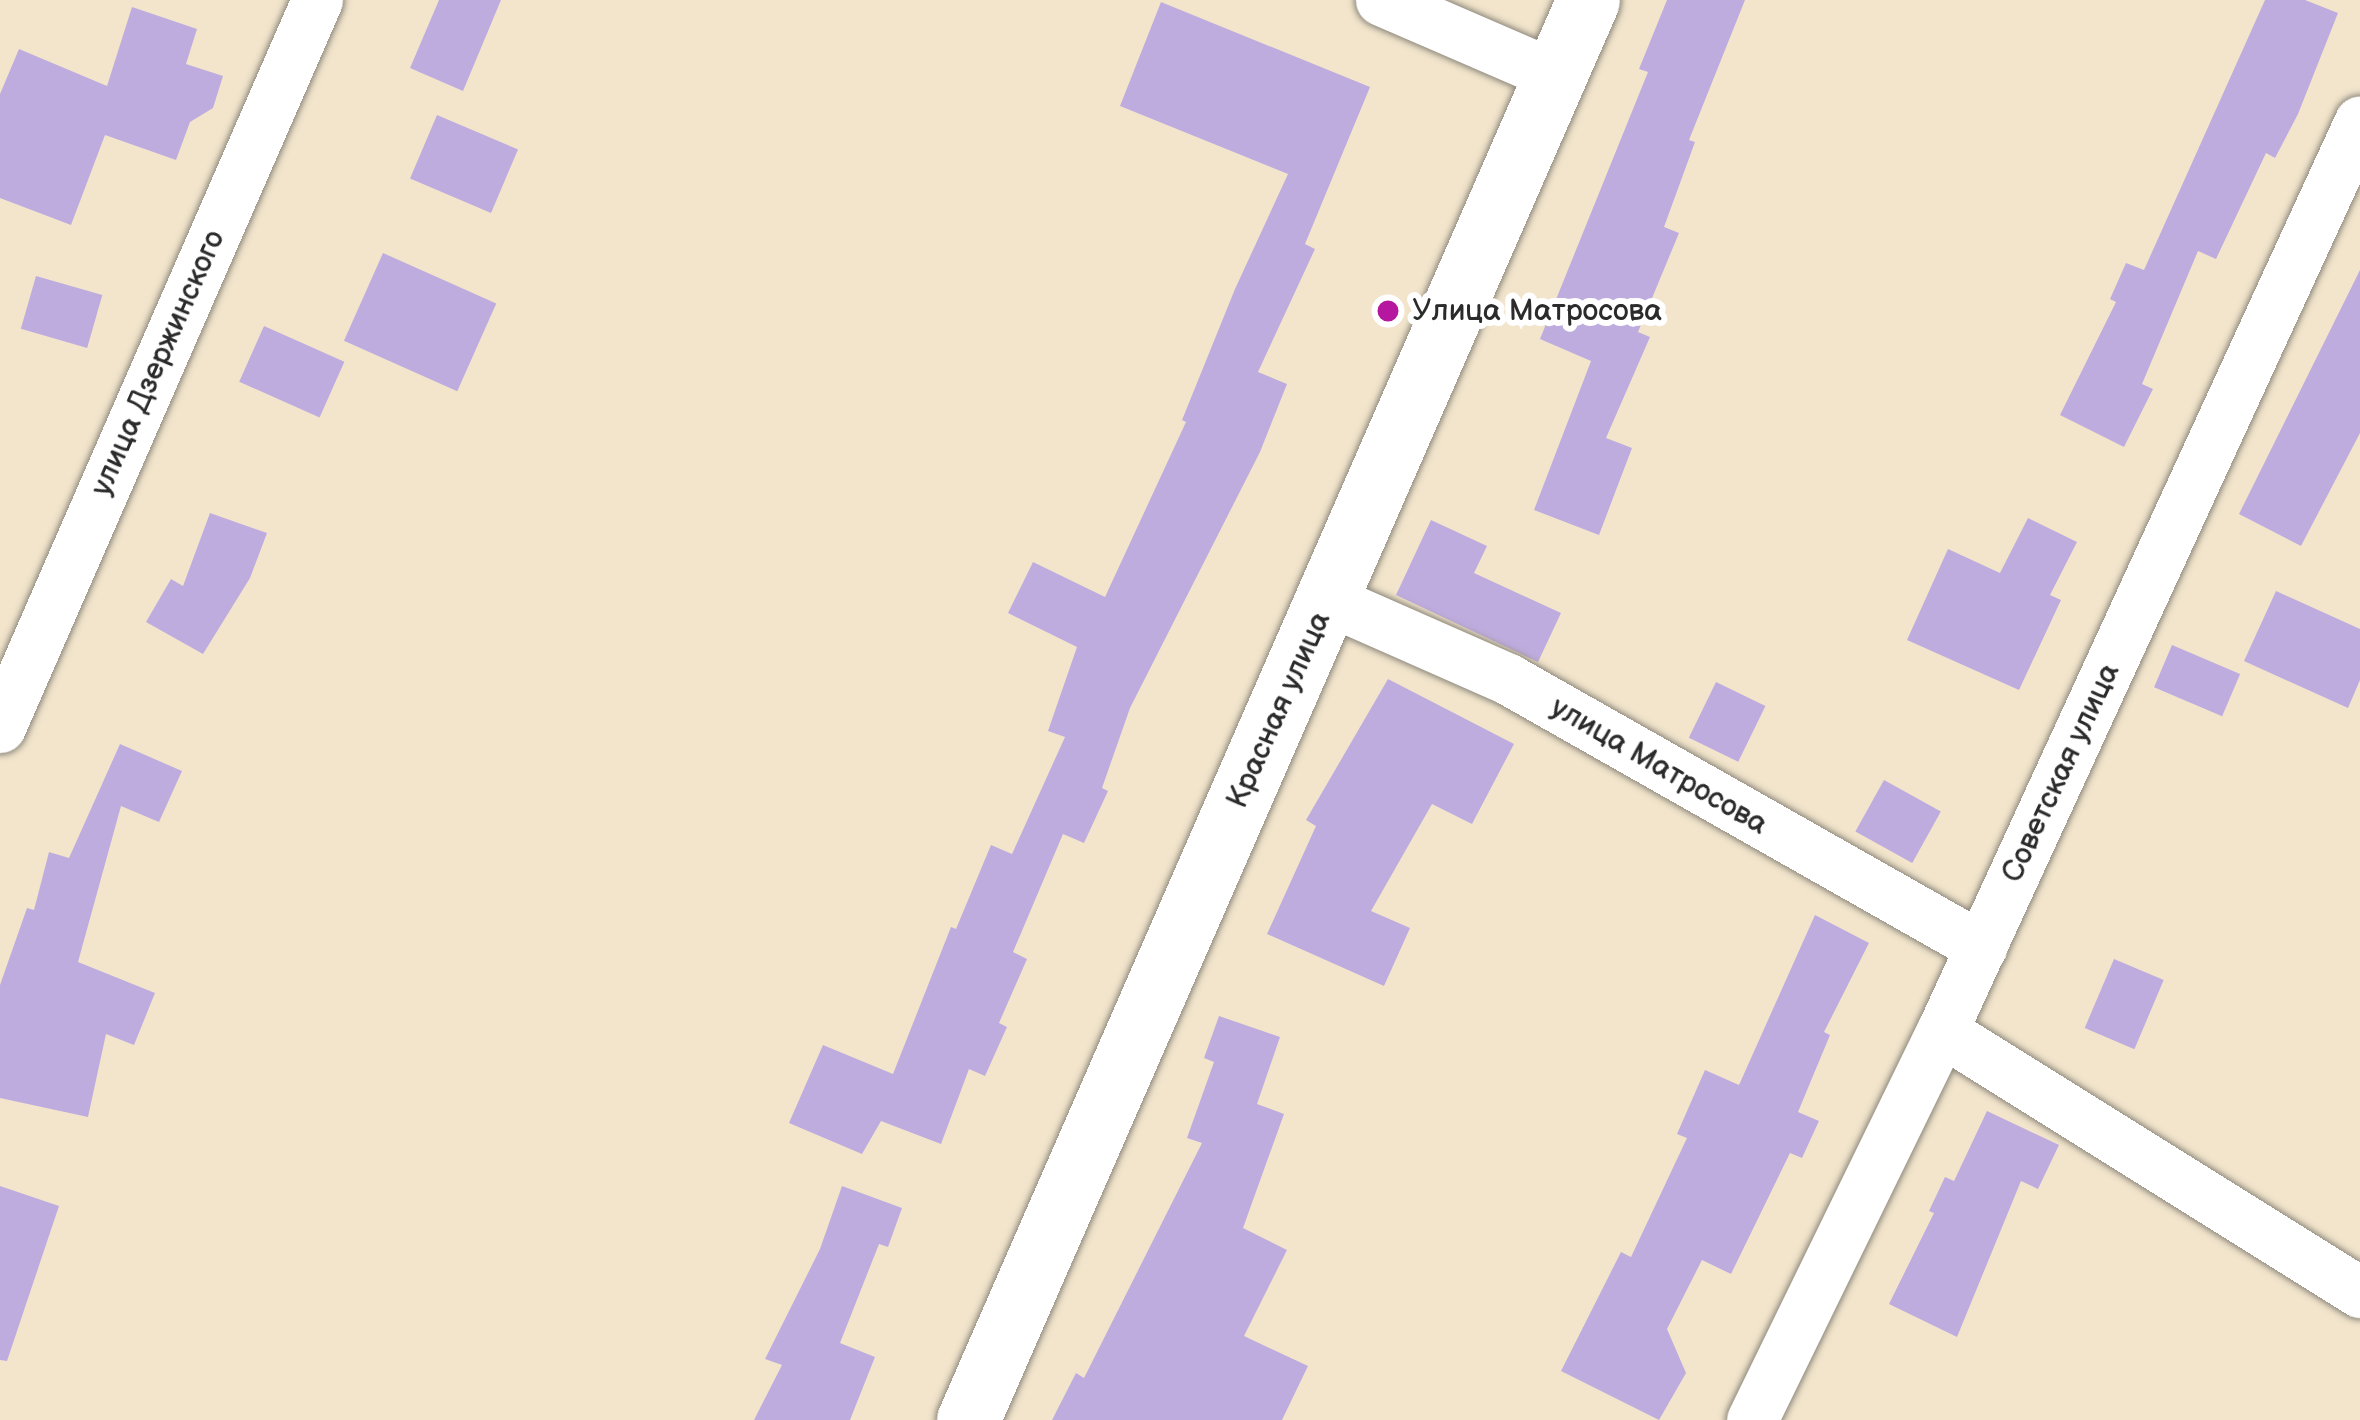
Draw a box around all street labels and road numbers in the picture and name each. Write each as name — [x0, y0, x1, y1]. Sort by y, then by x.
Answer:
street label: улица Дзержинского — [83, 225, 233, 501]
street label: Красная улица — [1220, 606, 1338, 814]
street label: Советская улица — [1995, 658, 2127, 888]
street label: улица Матросова — [1544, 689, 1774, 843]

